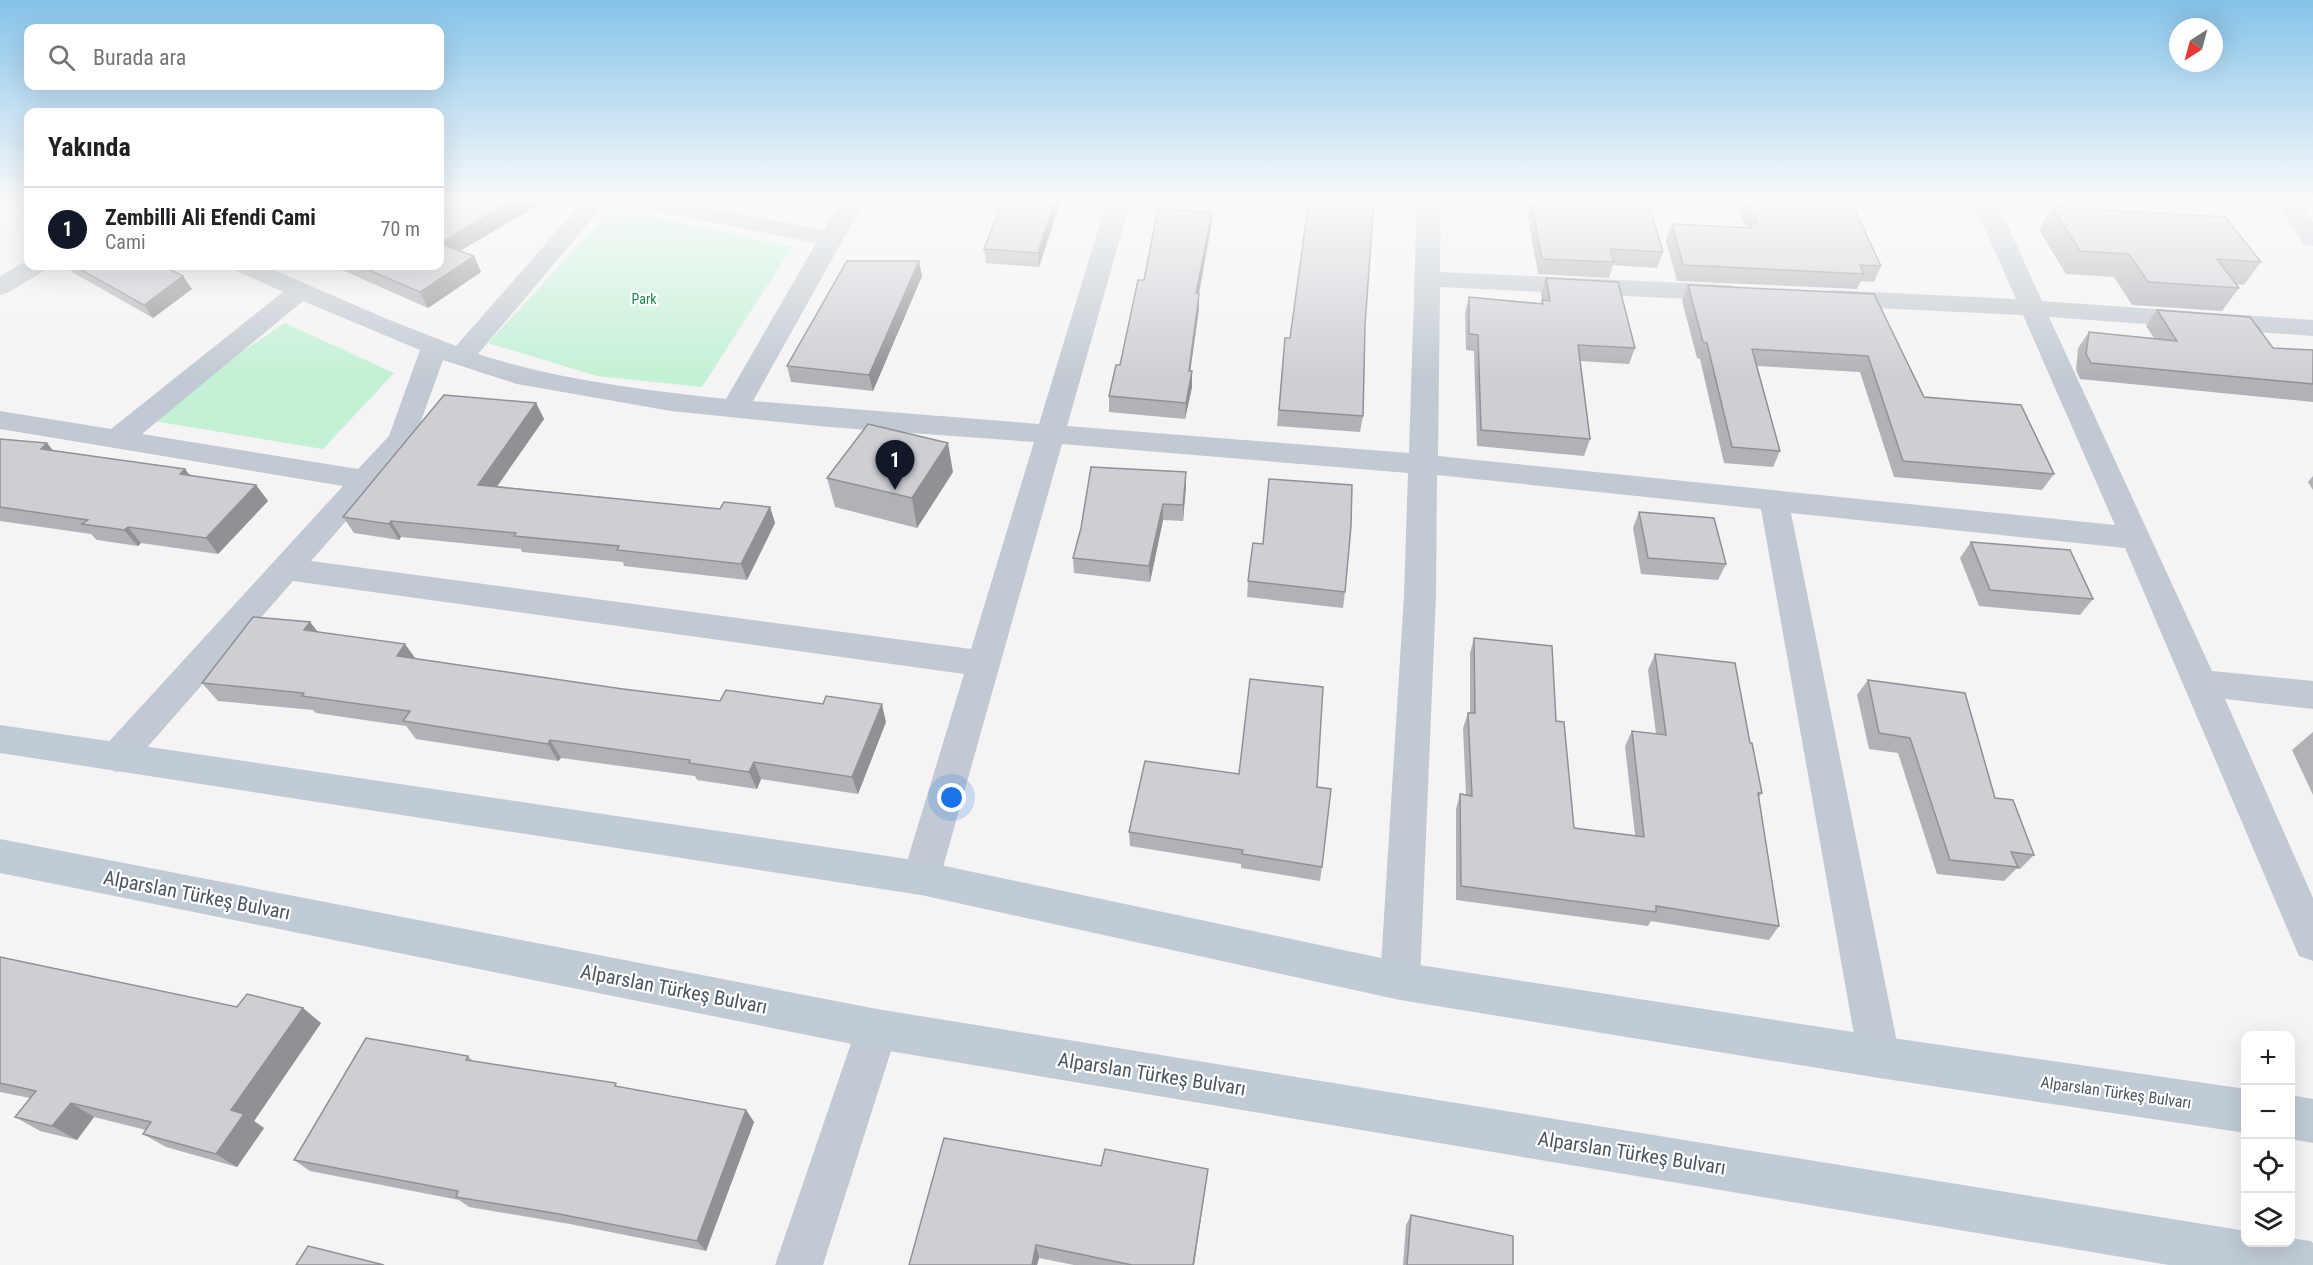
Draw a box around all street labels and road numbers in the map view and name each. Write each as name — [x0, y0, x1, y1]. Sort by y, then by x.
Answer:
street label: Alparslan Türkeş Bulvarı — [101, 865, 293, 925]
street label: Alparslan Türkeş Bulvarı — [578, 959, 770, 1019]
street label: Alparslan Türkeş Bulvarı — [1056, 1047, 1248, 1101]
street label: Alparslan Türkeş Bulvarı — [2039, 1073, 2192, 1112]
street label: Alparslan Türkeş Bulvarı — [1536, 1126, 1728, 1180]

